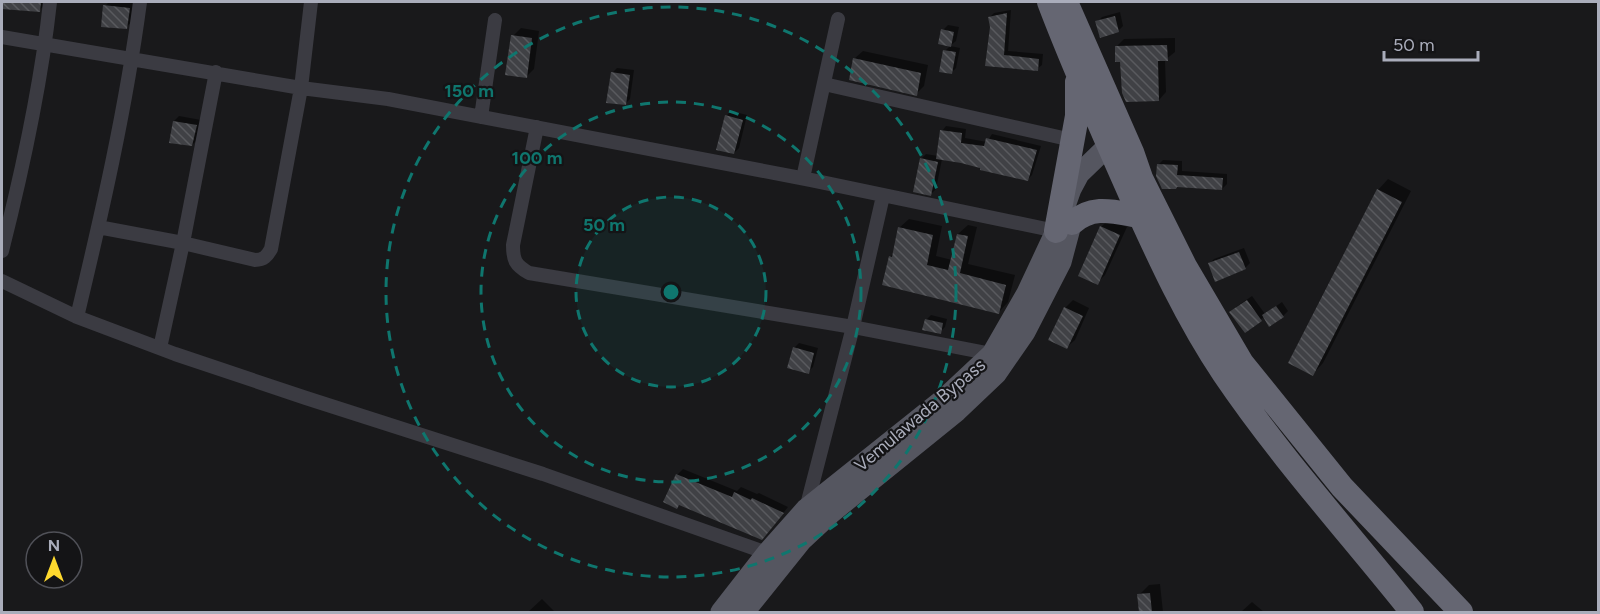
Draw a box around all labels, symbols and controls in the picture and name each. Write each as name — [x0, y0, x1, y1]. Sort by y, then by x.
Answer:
scale bar — [1384, 24, 1478, 62]
text: 50 m — [1393, 34, 1435, 56]
text: 150 m — [444, 80, 494, 102]
text: 100 m — [512, 147, 562, 169]
text: 50 m — [583, 214, 625, 236]
centre of rings — [661, 282, 681, 302]
street label: Vemulawada Bypass — [850, 354, 990, 476]
north arrow — [24, 530, 84, 590]
text: N — [48, 536, 60, 555]

